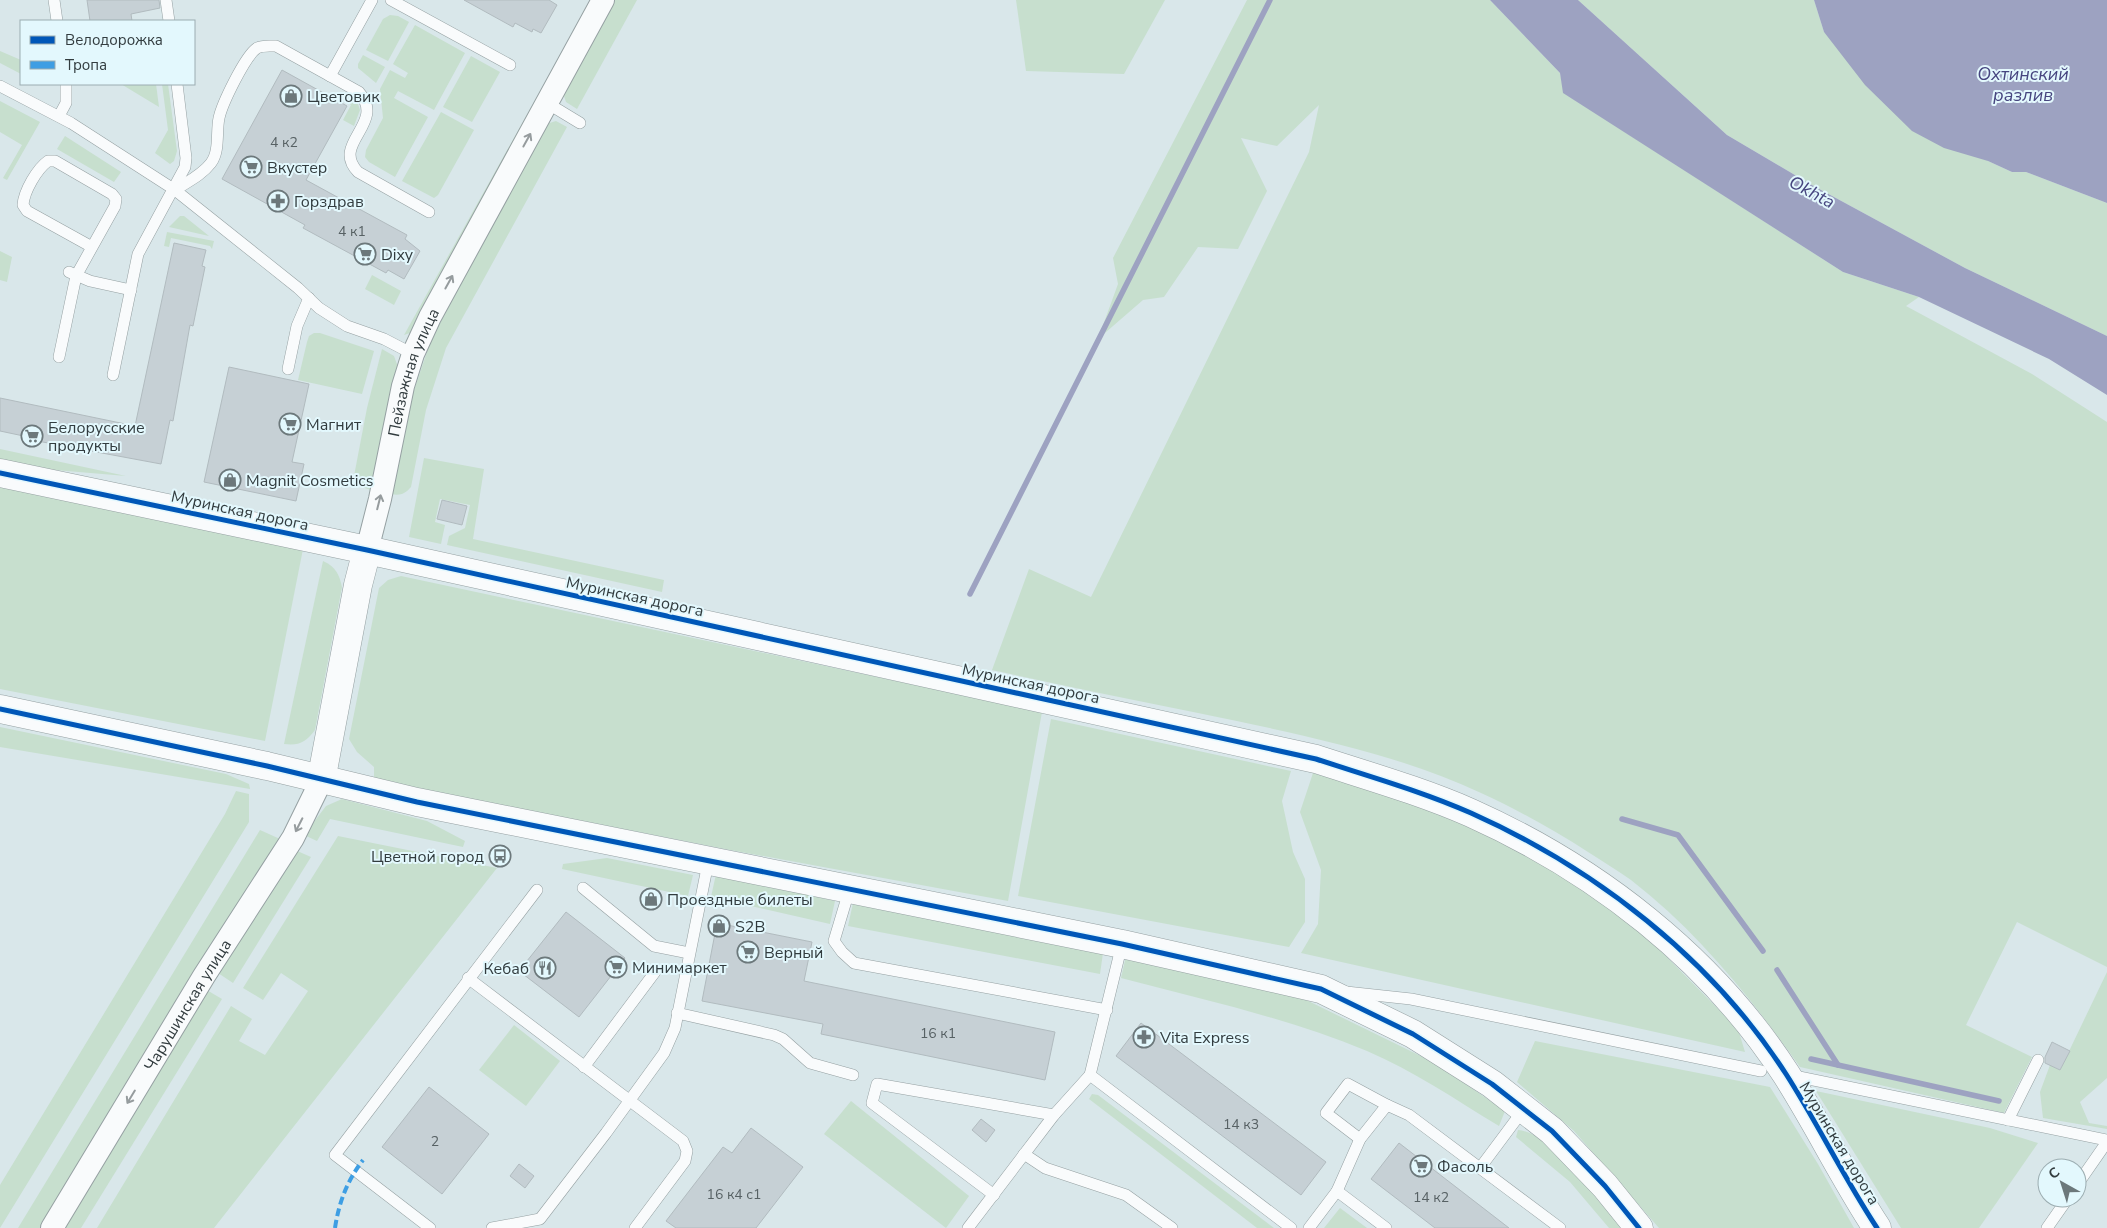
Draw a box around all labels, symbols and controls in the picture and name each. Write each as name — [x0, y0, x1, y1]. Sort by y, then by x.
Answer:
legend — [20, 20, 195, 85]
text: Велодорожка — [65, 30, 163, 50]
text: Тропа — [65, 55, 107, 75]
water label: Охтинский разлив — [1977, 62, 2069, 107]
shop icon: Цветовик — [279, 84, 303, 108]
place label: Цветовик — [307, 86, 380, 108]
house number: 4 к2 — [270, 133, 298, 152]
one-way arrow — [523, 133, 533, 148]
supermarket icon: Вкустер — [239, 155, 263, 179]
place label: Вкустер — [267, 157, 327, 179]
water label: Okhta — [1785, 170, 1839, 214]
pharmacy icon: Горздрав — [266, 189, 290, 213]
place label: Горздрав — [294, 191, 364, 213]
house number: 4 к1 — [338, 222, 366, 241]
supermarket icon: Dixy — [353, 242, 377, 266]
place label: Dixy — [381, 244, 414, 266]
one-way arrow — [444, 275, 454, 290]
street label: Пейзажная улица — [383, 304, 445, 439]
supermarket icon: Магнит — [278, 412, 302, 436]
place label: Магнит — [306, 414, 362, 436]
place label: Белорусские продукты — [48, 417, 145, 457]
supermarket icon: Белорусские продукты — [20, 424, 44, 448]
shop icon: Magnit Cosmetics — [218, 468, 242, 492]
place label: Magnit Cosmetics — [246, 470, 373, 492]
street label: Муринская дорога — [169, 486, 311, 536]
one-way arrow — [375, 495, 384, 511]
street label: Муринская дорога — [564, 572, 706, 622]
street label: Муринская дорога — [960, 659, 1102, 709]
one-way arrow — [294, 817, 304, 832]
bus stop icon: Цветной город — [488, 844, 512, 868]
place label: Цветной город — [371, 846, 485, 868]
shop icon: Проездные билеты — [639, 887, 663, 911]
place label: Проездные билеты — [667, 889, 813, 911]
shop icon: S2B — [707, 914, 731, 938]
place label: S2B — [735, 916, 765, 938]
street label: Чарушинская улица — [139, 935, 237, 1075]
supermarket icon: Верный — [736, 940, 760, 964]
place label: Верный — [764, 942, 823, 964]
supermarket icon: Минимаркет — [604, 955, 628, 979]
restaurant icon: Кебаб — [533, 956, 557, 980]
place label: Минимаркет — [632, 957, 728, 979]
place label: Кебаб — [483, 958, 529, 980]
house number: 16 к1 — [920, 1024, 956, 1043]
pharmacy icon: Vita Express — [1132, 1025, 1156, 1049]
place label: Vita Express — [1159, 1027, 1250, 1049]
street label: Муринская дорога — [1794, 1078, 1885, 1209]
one-way arrow — [126, 1089, 136, 1103]
house number: 14 к3 — [1223, 1115, 1259, 1134]
house number: 2 — [431, 1132, 439, 1151]
supermarket icon: Фасоль — [1409, 1154, 1433, 1178]
place label: Фасоль — [1437, 1156, 1493, 1178]
north arrow — [2037, 1158, 2087, 1208]
text: С — [2044, 1163, 2064, 1184]
house number: 16 к4 с1 — [707, 1185, 761, 1204]
house number: 14 к2 — [1413, 1188, 1449, 1207]

